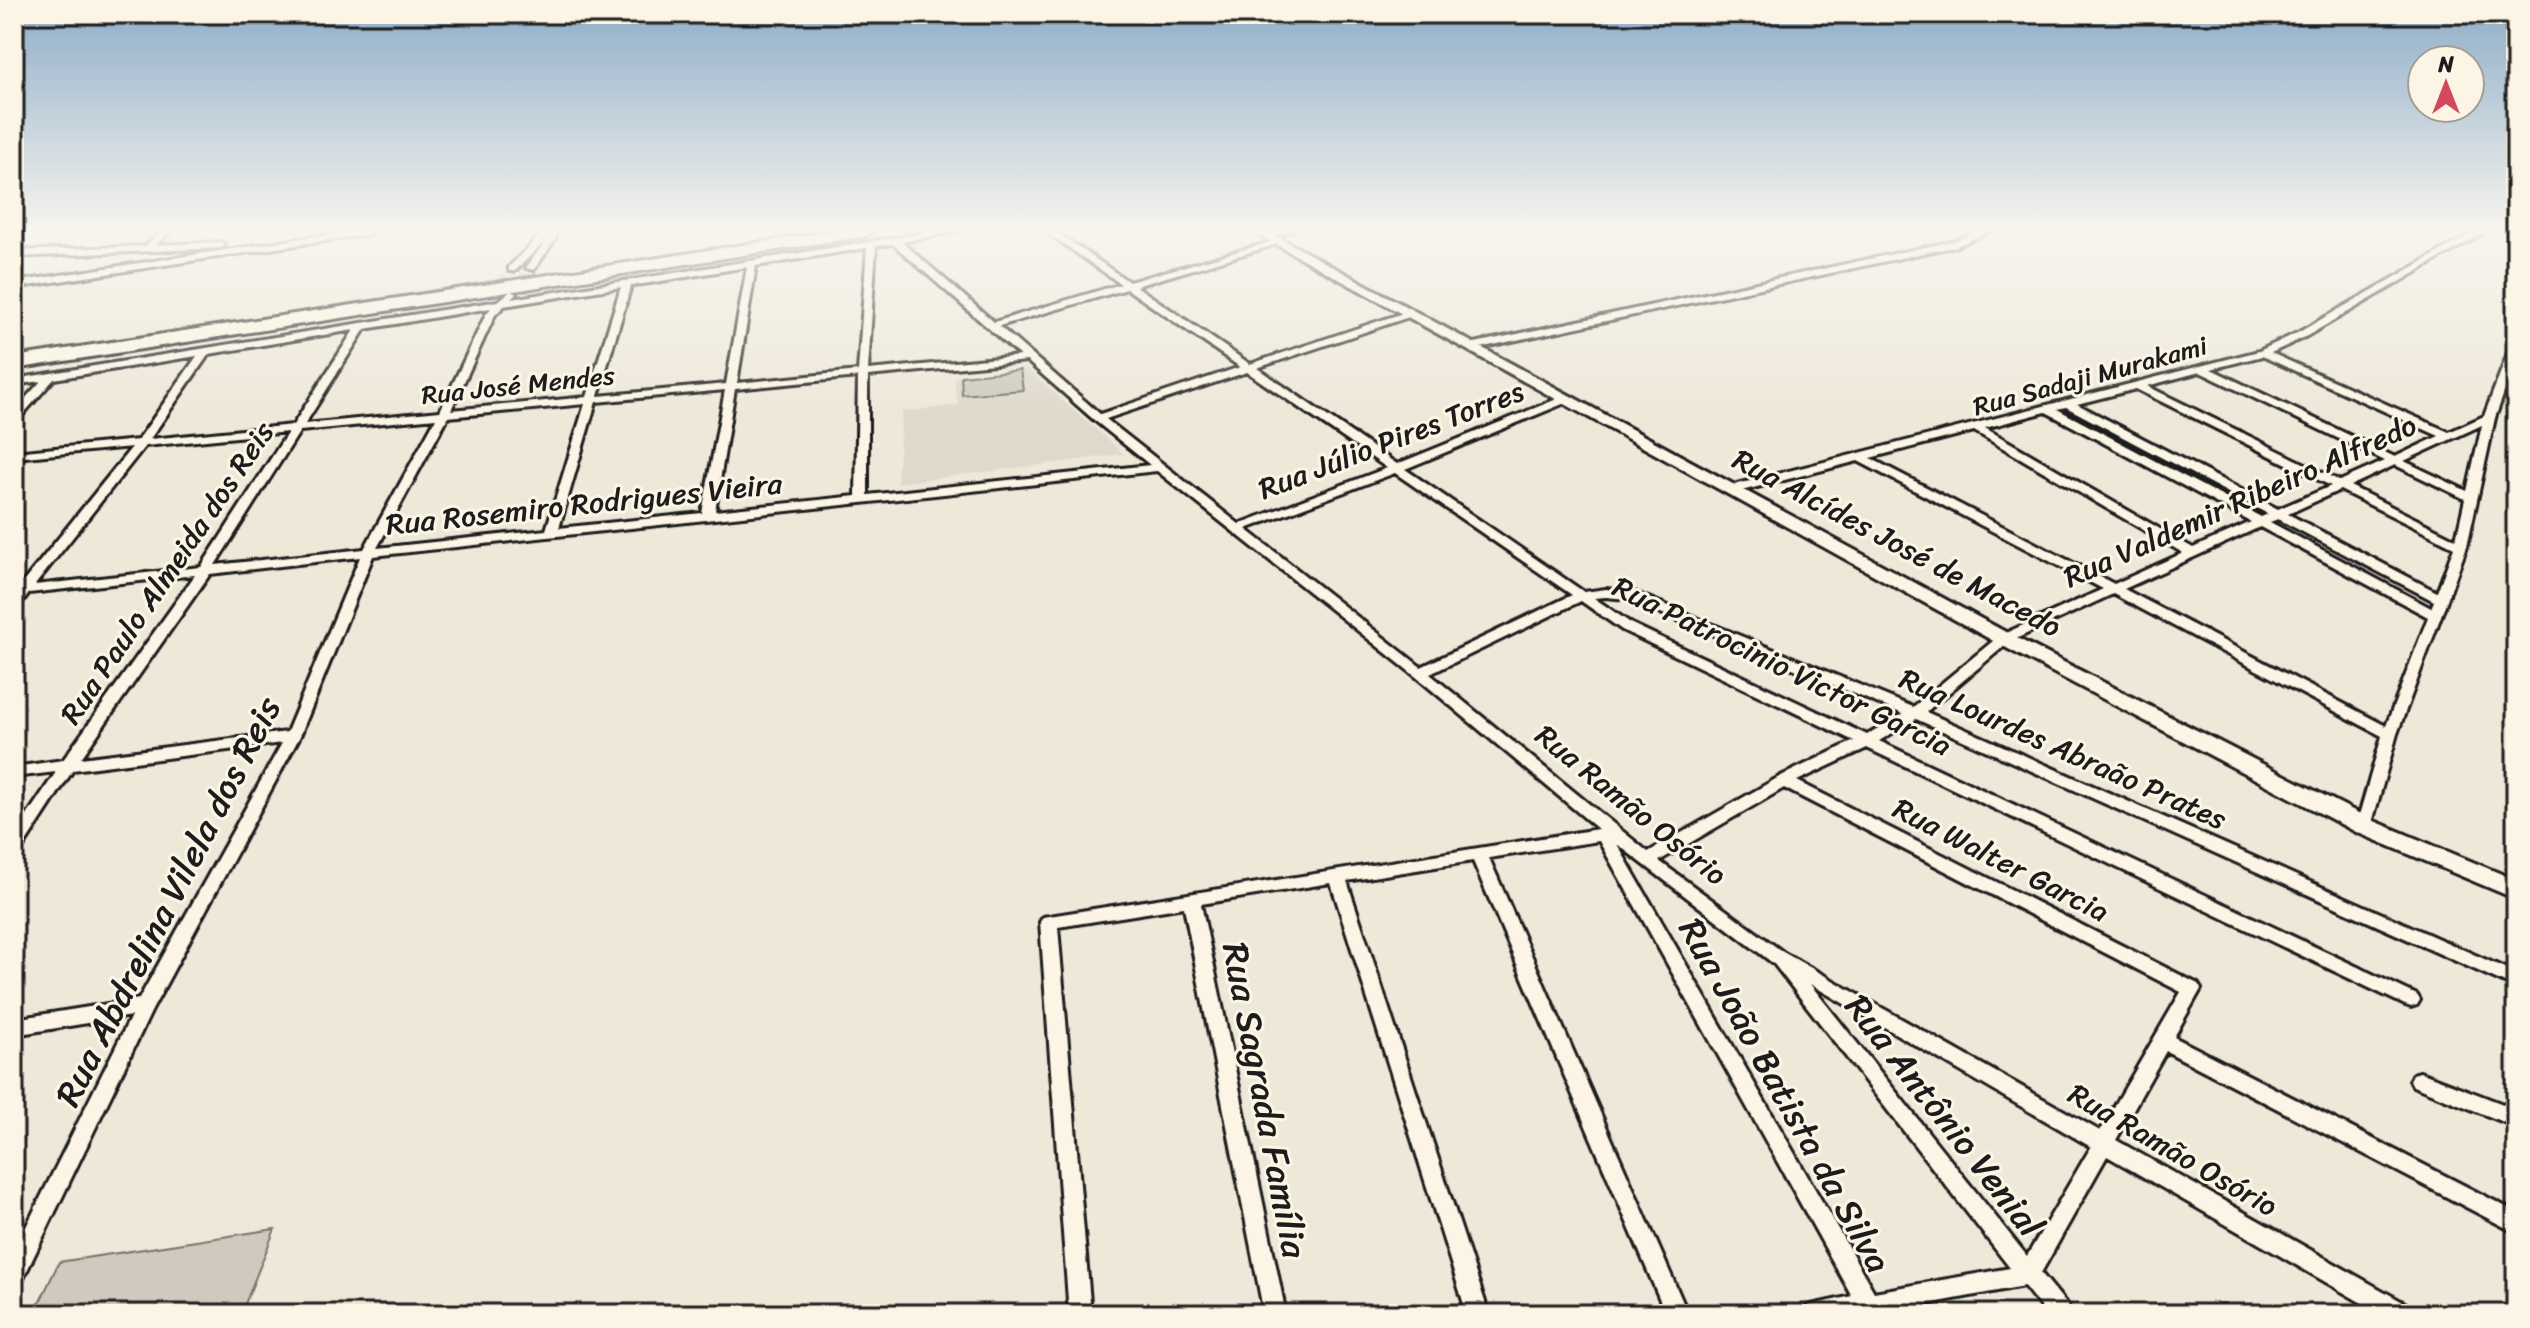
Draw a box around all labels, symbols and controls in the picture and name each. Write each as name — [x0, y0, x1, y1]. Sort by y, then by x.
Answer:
north arrow — [2406, 44, 2486, 124]
text: N — [2437, 45, 2454, 84]
street label: Rua Sadaji Murakami — [1968, 322, 2213, 429]
street label: Rua José Mendes — [419, 352, 618, 418]
street label: Rua Júlio Pires Torres — [1250, 364, 1533, 516]
street label: Rua Valdemir Ribeiro Alfredo — [2054, 399, 2426, 603]
street label: Rua Paulo Almeida dos Reis — [45, 410, 289, 736]
street label: Rua Alcídes José de Macedo — [1723, 433, 2072, 653]
street label: Rua Rosemiro Rodrigues Vieira — [383, 456, 786, 552]
street label: Rua Patrocinio Victor Garcia — [1603, 560, 1961, 772]
street label: Rua Lourdes Abraão Prates — [1890, 652, 2236, 846]
street label: Rua Abdrelina Vilela dos Reis — [36, 685, 300, 1118]
street label: Rua Ramão Osório — [1523, 710, 1740, 900]
street label: Rua Walter Garcia — [1883, 782, 2119, 938]
street label: Rua João Batista da Silva — [1661, 906, 1910, 1285]
street label: Rua Sagrada Família — [1203, 937, 1327, 1264]
street label: Rua Antônio Venial — [1828, 979, 2061, 1253]
street label: Rua Ramão Osório — [2058, 1068, 2289, 1232]

